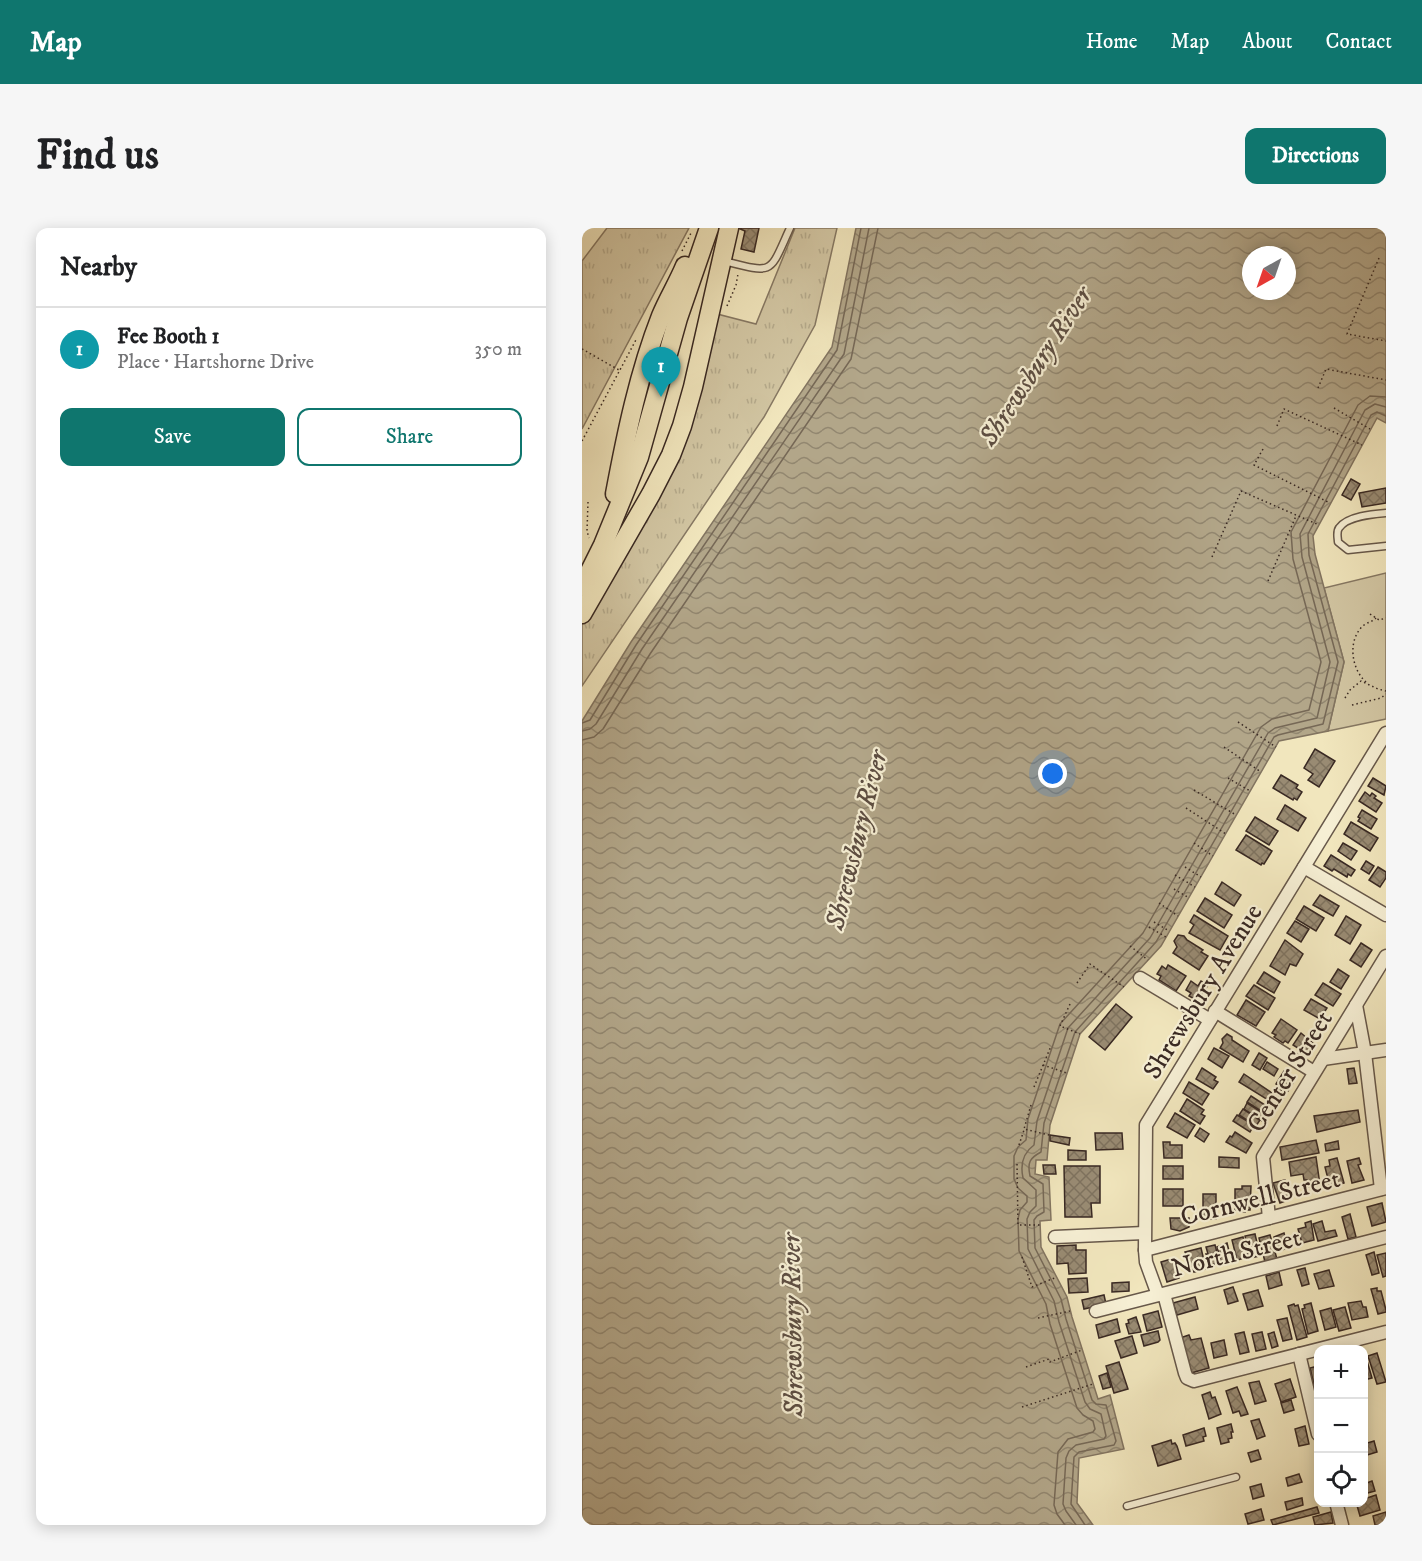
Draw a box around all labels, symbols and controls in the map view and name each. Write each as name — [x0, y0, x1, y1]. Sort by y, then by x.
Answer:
text: Map — [30, 25, 82, 60]
text: Home — [1086, 29, 1138, 55]
text: Map — [1171, 29, 1209, 55]
text: About — [1242, 29, 1293, 55]
text: Contact — [1326, 29, 1392, 55]
button: Directions — [1245, 128, 1386, 184]
text: Find us — [36, 130, 159, 182]
north arrow — [1242, 246, 1296, 300]
text: Nearby — [60, 251, 137, 284]
water label: Shrewsbury River — [971, 278, 1101, 454]
text: Fee Booth 1 — [117, 323, 220, 350]
text: 1 — [76, 337, 83, 362]
text: 350 m — [475, 337, 522, 362]
pin: 1 — [642, 348, 680, 397]
text: Place · Hartshorne Drive — [117, 350, 314, 375]
button: Save — [60, 408, 285, 466]
button: Share — [297, 408, 522, 466]
water label: Shrewsbury River — [818, 745, 896, 934]
your location — [1038, 759, 1067, 788]
street label: Shrewsbury Avenue — [1136, 898, 1270, 1085]
street label: Center Street — [1240, 1005, 1341, 1139]
street label: Cornwell Street — [1177, 1163, 1343, 1234]
street label: North Street — [1168, 1221, 1304, 1285]
water label: Shrewsbury River — [774, 1231, 812, 1418]
map controls — [1314, 1345, 1368, 1507]
button: + — [1314, 1345, 1368, 1399]
button: − — [1314, 1399, 1368, 1453]
button: locate — [1314, 1453, 1368, 1507]

